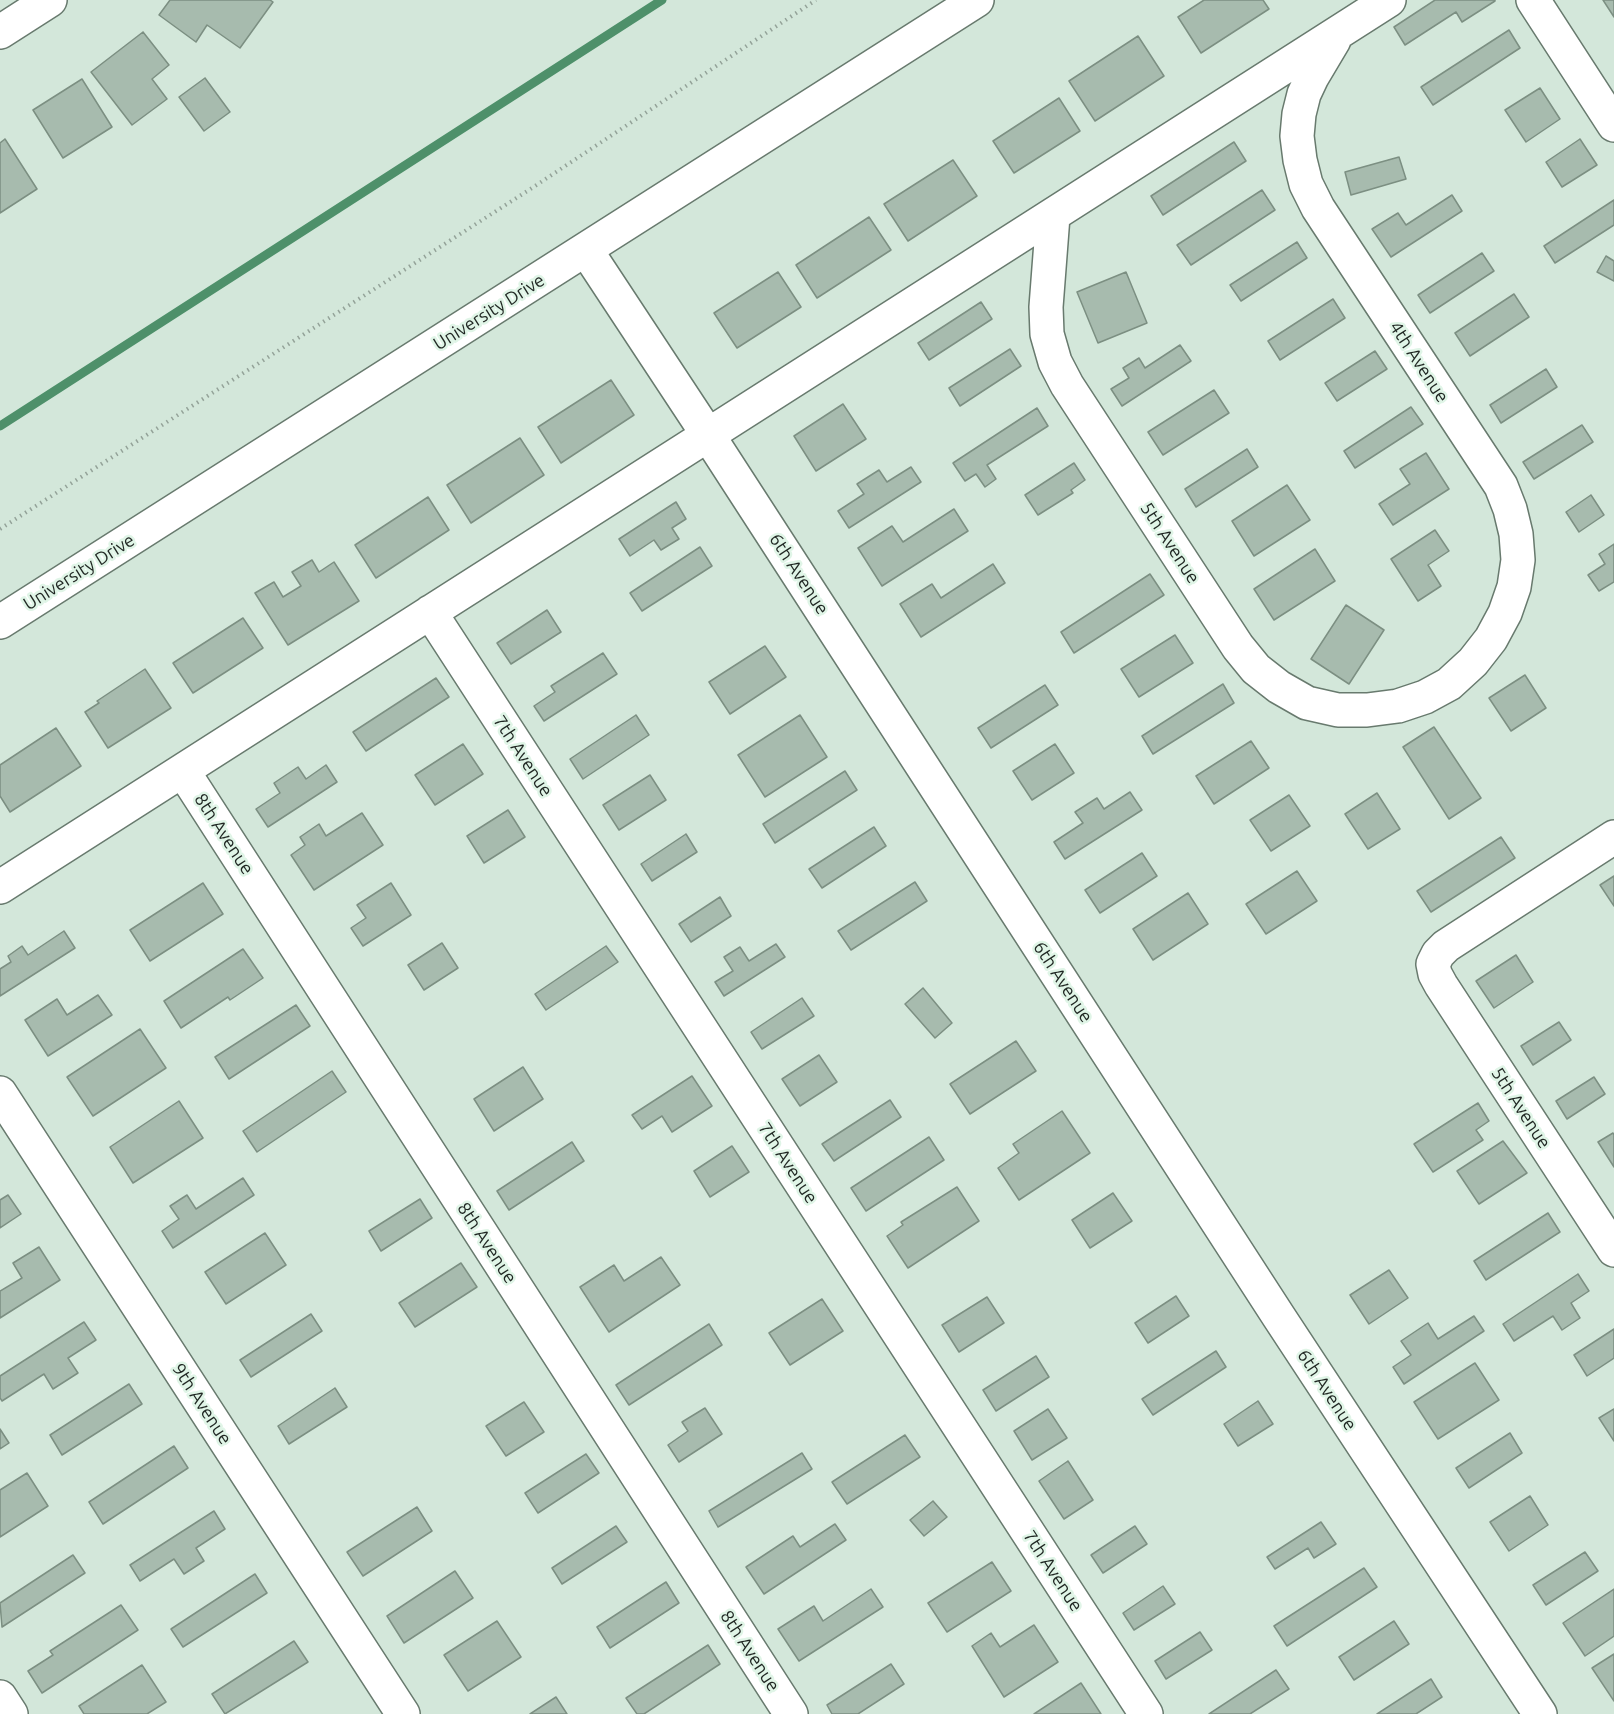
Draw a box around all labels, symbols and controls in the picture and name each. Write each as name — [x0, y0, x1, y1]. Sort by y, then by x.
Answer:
street label: University Drive — [429, 269, 549, 355]
street label: 4th Avenue — [1385, 317, 1453, 407]
street label: 5th Avenue — [1136, 498, 1204, 588]
street label: University Drive — [19, 529, 139, 615]
street label: 6th Avenue — [765, 529, 833, 619]
street label: 7th Avenue — [489, 711, 557, 801]
street label: 8th Avenue — [190, 789, 258, 879]
street label: 6th Avenue — [1029, 937, 1097, 1027]
street label: 5th Avenue — [1487, 1063, 1555, 1153]
street label: 7th Avenue — [754, 1118, 822, 1208]
street label: 8th Avenue — [453, 1198, 521, 1288]
street label: 6th Avenue — [1293, 1345, 1361, 1435]
street label: 9th Avenue — [168, 1359, 236, 1449]
street label: 7th Avenue — [1019, 1526, 1087, 1616]
street label: 8th Avenue — [716, 1606, 784, 1696]

